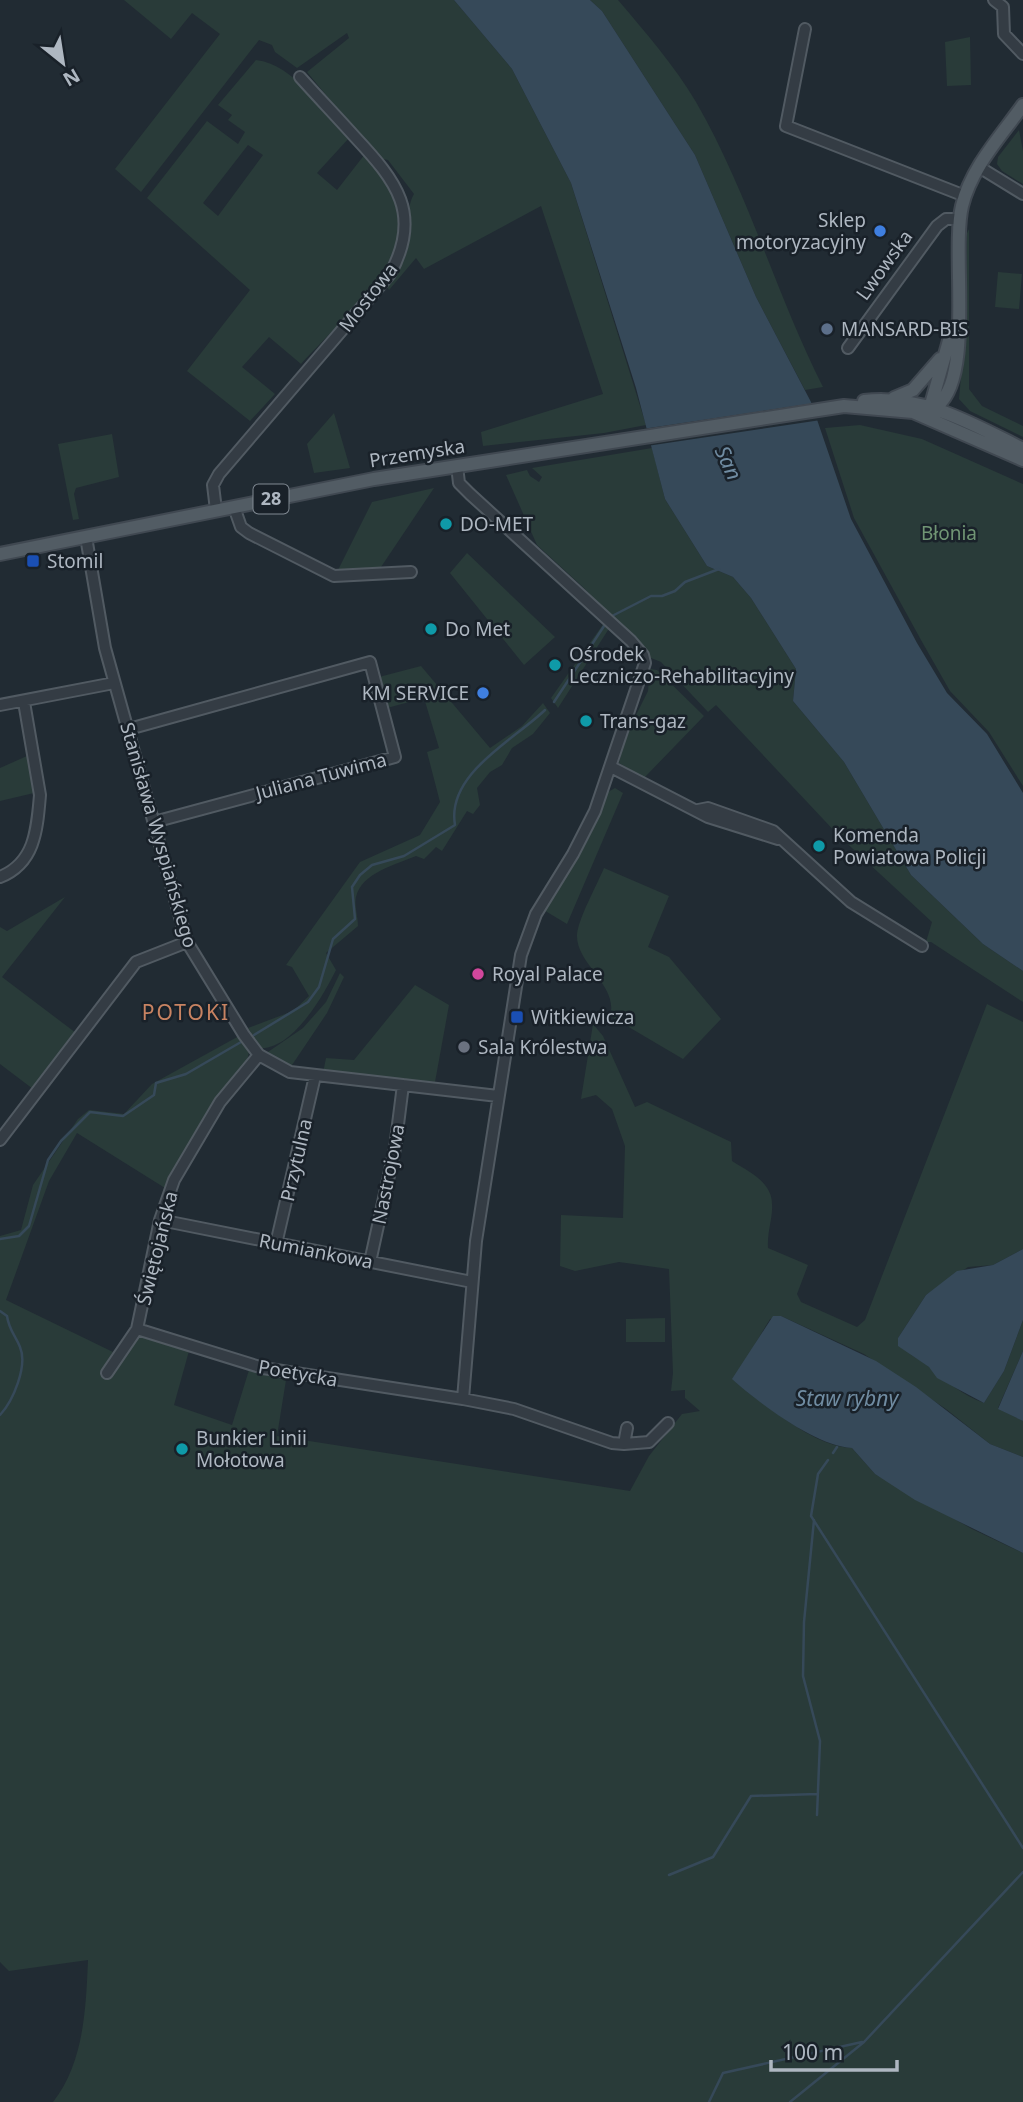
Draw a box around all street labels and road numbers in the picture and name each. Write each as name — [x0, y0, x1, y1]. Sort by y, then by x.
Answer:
street label: Lwowska — [850, 225, 918, 305]
street label: Mostowa — [333, 257, 403, 337]
street label: Przemyska — [367, 433, 467, 473]
road number: 28 — [254, 485, 288, 514]
street label: Stanisława Wyspiańskiego — [114, 719, 204, 951]
street label: Juliana Tuwima — [251, 746, 389, 806]
street label: Przytulna — [274, 1116, 318, 1204]
street label: Nastrojowa — [366, 1122, 410, 1226]
street label: Świętojańska — [130, 1188, 184, 1308]
street label: Rumiankowa — [257, 1227, 375, 1275]
street label: Poetycka — [256, 1353, 340, 1393]

